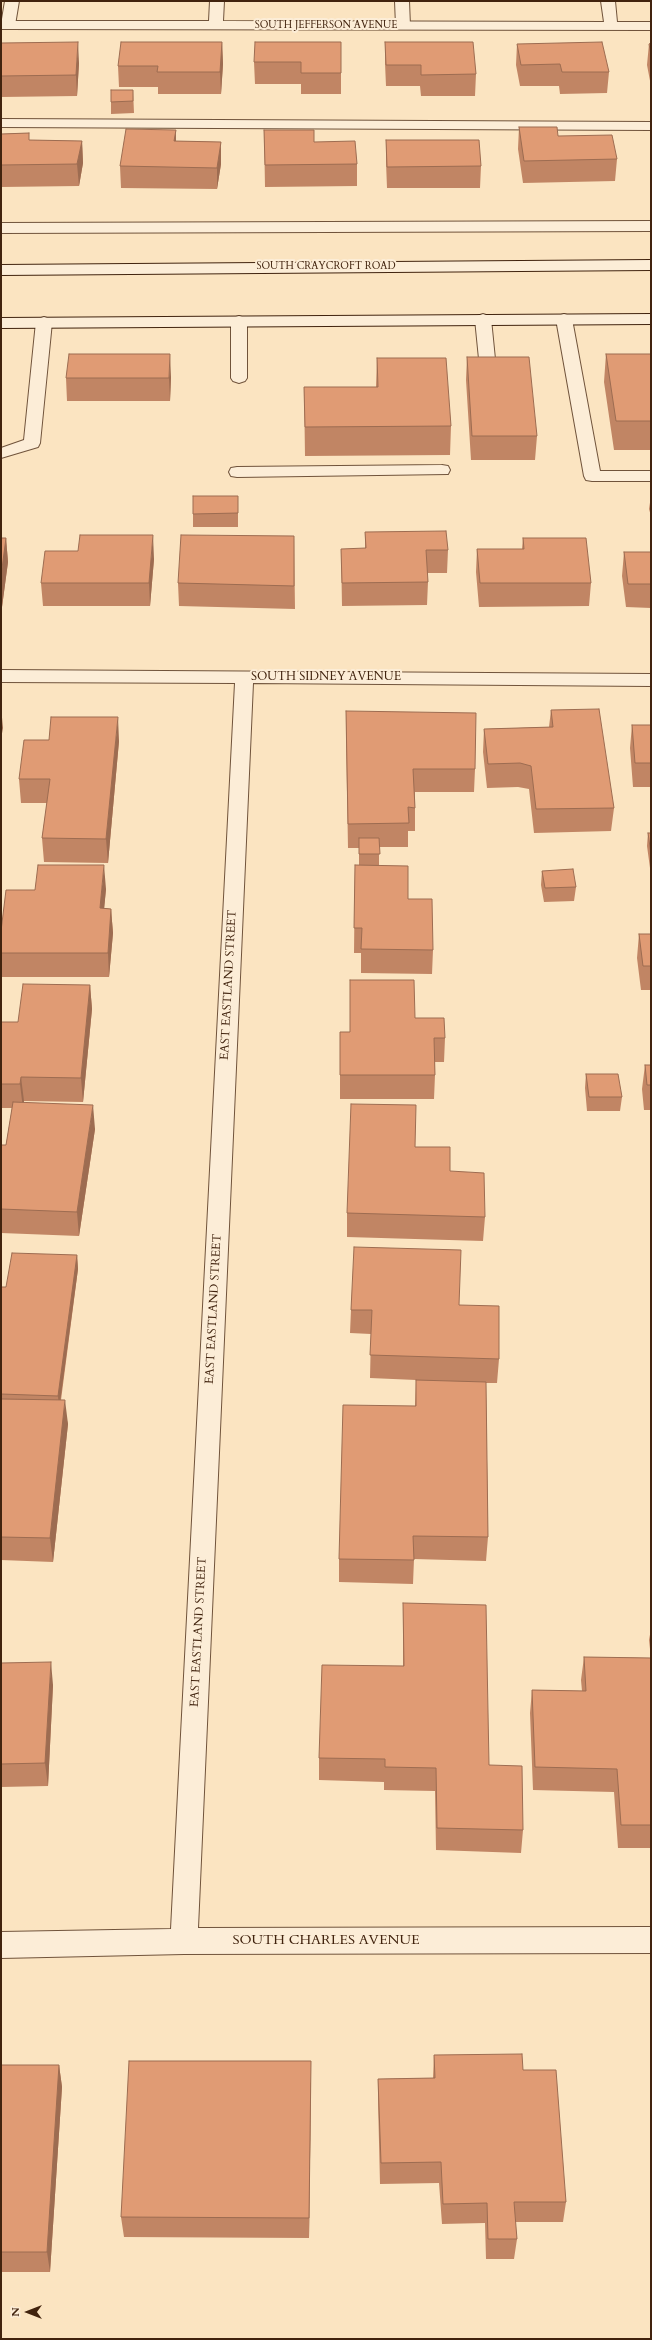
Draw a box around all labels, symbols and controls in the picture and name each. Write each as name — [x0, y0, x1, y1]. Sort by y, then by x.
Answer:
street label: SOUTH JEFFERSON AVENUE — [255, 20, 397, 32]
street label: SOUTH CRAYCROFT ROAD — [256, 261, 396, 273]
street label: SOUTH SIDNEY AVENUE — [251, 670, 401, 684]
street label: EAST EASTLAND STREET — [218, 909, 240, 1061]
street label: EAST EASTLAND STREET — [203, 1233, 225, 1385]
street label: EAST EASTLAND STREET — [188, 1556, 210, 1708]
street label: SOUTH CHARLES AVENUE — [232, 1933, 420, 1949]
north arrow — [8, 2292, 48, 2332]
text: N — [8, 2307, 23, 2317]

